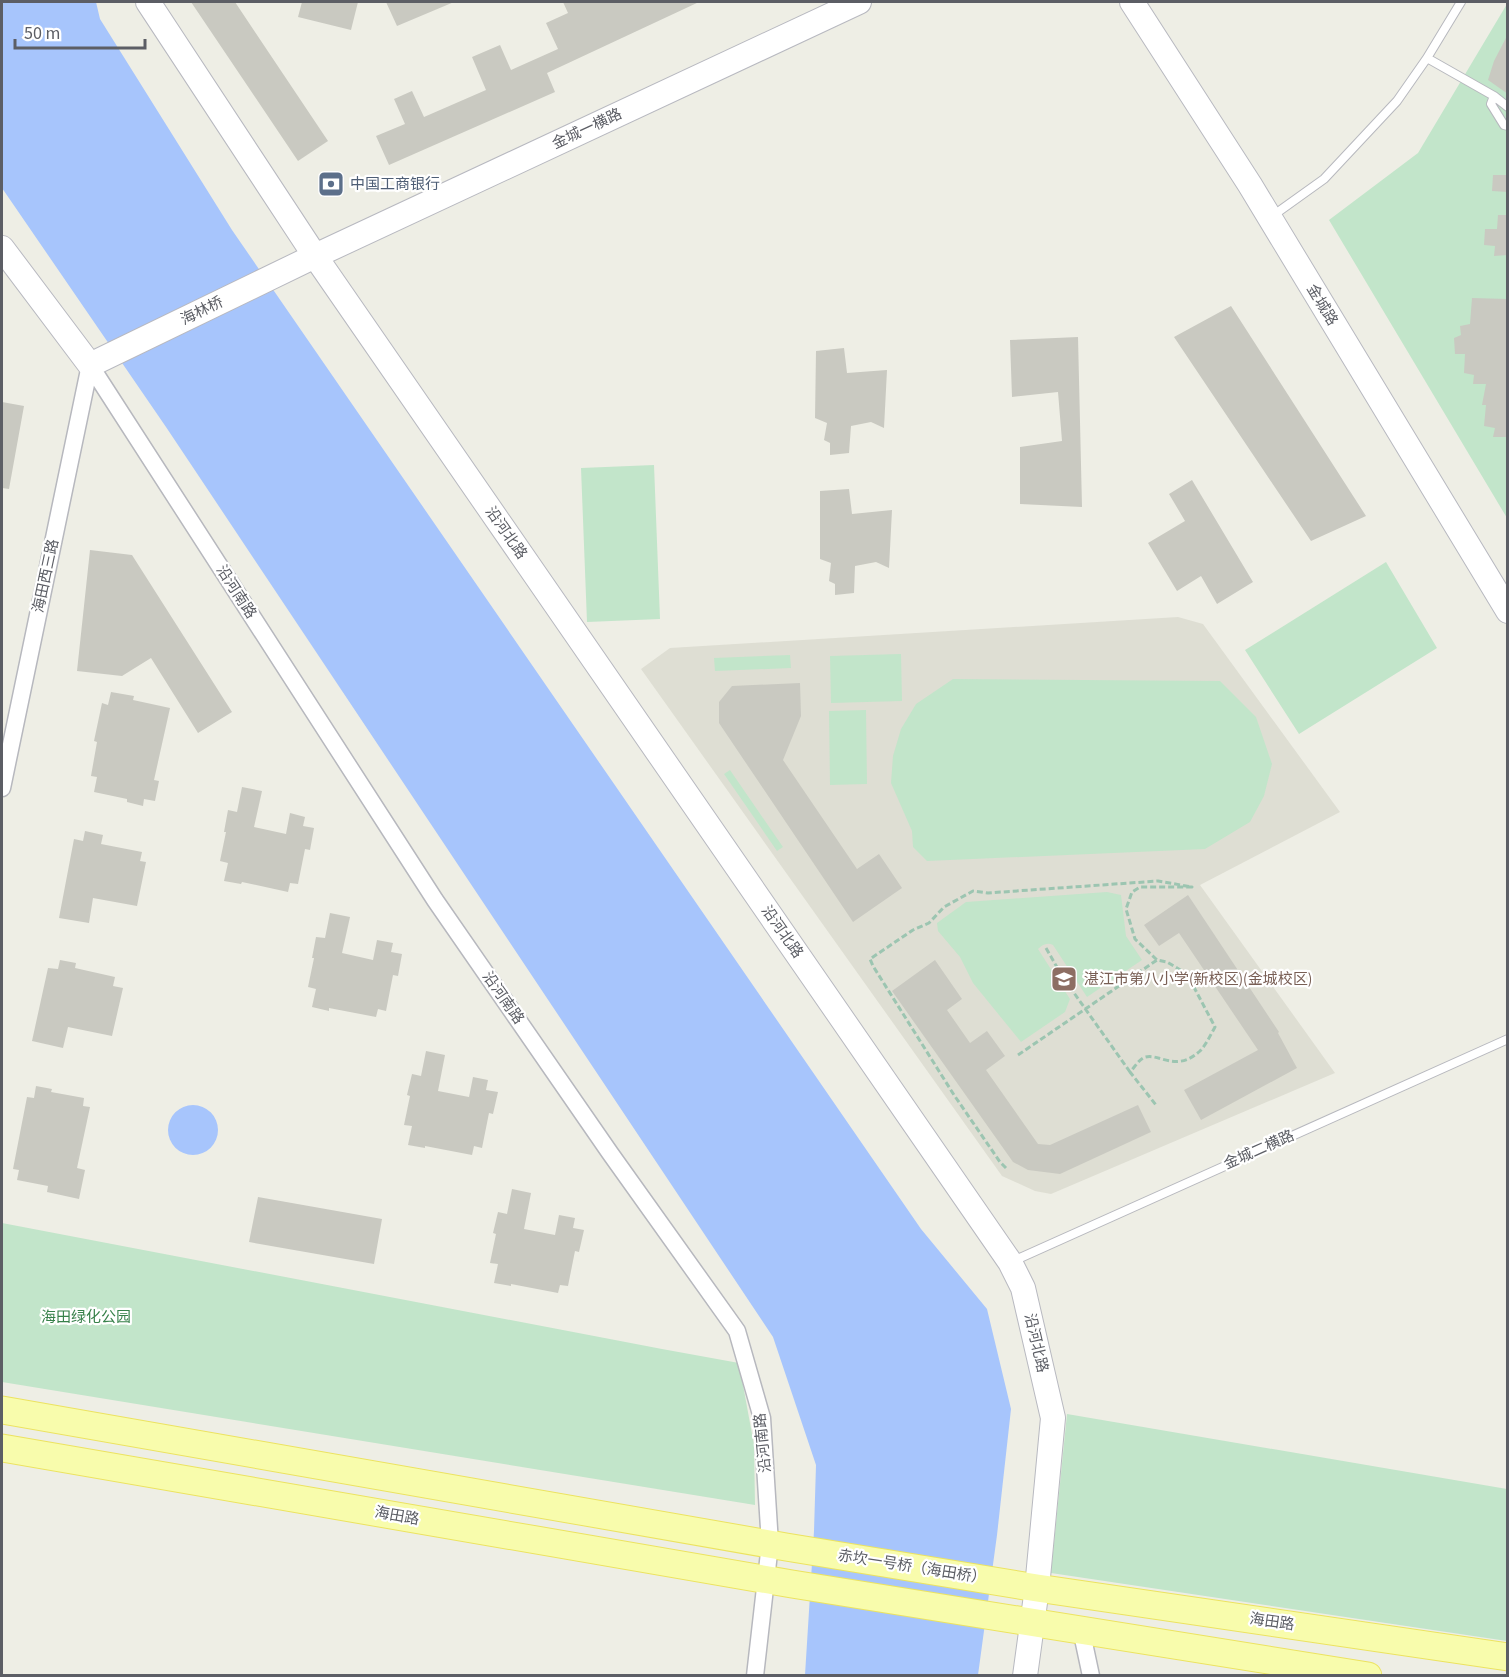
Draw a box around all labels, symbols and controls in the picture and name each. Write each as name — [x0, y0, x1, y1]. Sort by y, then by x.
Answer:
scale bar — [15, 12, 146, 50]
text: 50 m — [24, 21, 60, 46]
street label: 金城一横路 — [549, 104, 625, 154]
bank icon: 中国工商银行 — [316, 169, 346, 199]
place label: 中国工商银行 — [350, 174, 440, 195]
street label: 金城路 — [1301, 280, 1343, 330]
street label: 海林桥 — [177, 292, 227, 330]
street label: 沿河北路 — [480, 502, 532, 564]
street label: 海田西三路 — [28, 537, 64, 615]
street label: 沿河南路 — [211, 561, 261, 623]
street label: 沿河北路 — [756, 901, 808, 963]
school or university icon: 湛江市第八小学(新校区)(金城校区) — [1049, 964, 1079, 994]
street label: 沿河南路 — [477, 967, 529, 1029]
place label: 湛江市第八小学(新校区)(金城校区) — [1084, 969, 1312, 990]
street label: 金城二横路 — [1220, 1125, 1298, 1175]
park label: 海田绿化公园 — [41, 1307, 131, 1328]
street label: 沿河北路 — [1019, 1311, 1053, 1375]
street label: 沿河南路 — [749, 1412, 777, 1474]
street label: 海田路 — [373, 1502, 421, 1530]
street label: 赤坎一号桥（海田桥） — [836, 1545, 988, 1589]
street label: 海田路 — [1248, 1608, 1296, 1636]

